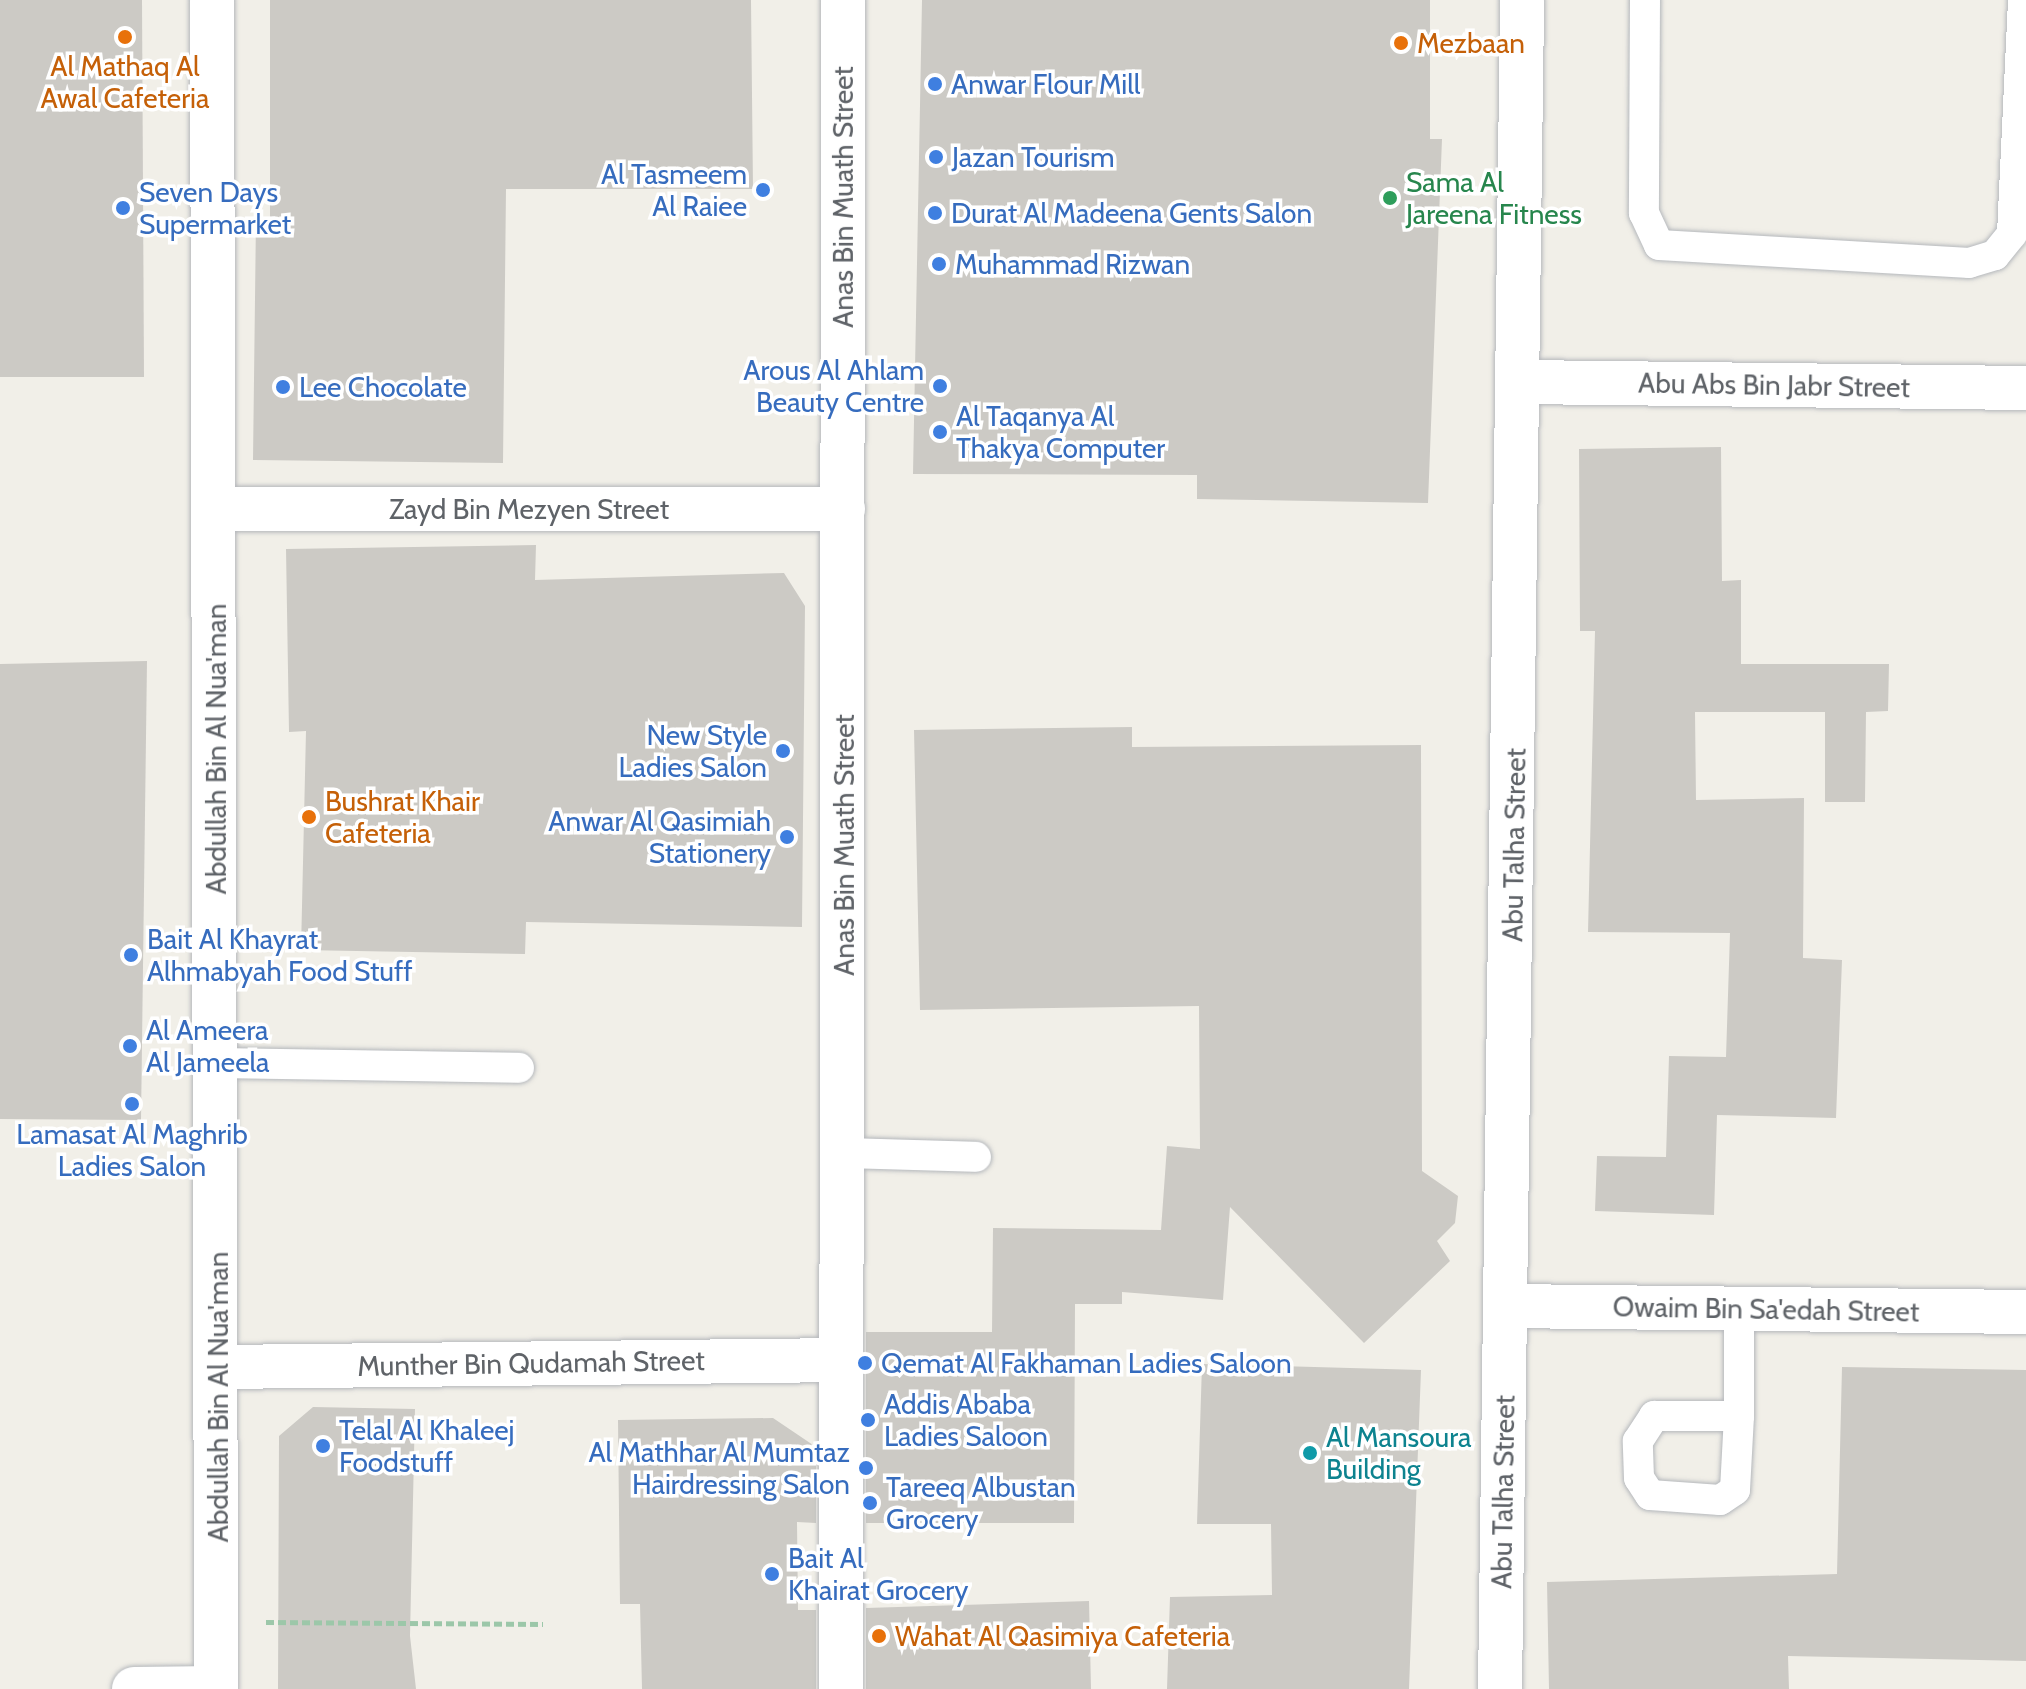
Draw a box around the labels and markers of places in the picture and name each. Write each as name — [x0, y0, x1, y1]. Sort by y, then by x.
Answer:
place label: Mezbaan — [1417, 26, 1525, 60]
marker: Al Mathaq Al Awal Cafeteria — [116, 28, 134, 46]
marker: Mezbaan — [1392, 34, 1410, 52]
place label: Al Mathaq Al Awal Cafeteria — [41, 49, 209, 115]
place label: Anwar Flour Mill — [951, 67, 1140, 101]
marker: Anwar Flour Mill — [926, 75, 944, 93]
place label: Jazan Tourism — [952, 140, 1115, 174]
marker: Jazan Tourism — [927, 148, 945, 166]
place label: Al Tasmeem Al Raiee — [601, 157, 747, 223]
place label: Sama Al Jareena Fitness — [1406, 165, 1582, 231]
place label: Seven Days Supermarket — [139, 175, 291, 241]
marker: Al Tasmeem Al Raiee — [754, 181, 772, 199]
marker: Sama Al Jareena Fitness — [1381, 189, 1399, 207]
place label: Durat Al Madeena Gents Salon — [951, 196, 1312, 230]
marker: Seven Days Supermarket — [114, 199, 132, 217]
marker: Durat Al Madeena Gents Salon — [926, 204, 944, 222]
place label: Muhammad Rizwan — [955, 247, 1190, 281]
marker: Muhammad Rizwan — [930, 255, 948, 273]
place label: Arous Al Ahlam Beauty Centre — [743, 353, 924, 419]
place label: Lee Chocolate — [299, 370, 467, 404]
marker: Arous Al Ahlam Beauty Centre — [931, 377, 949, 395]
marker: Lee Chocolate — [274, 378, 292, 396]
place label: Al Taqanya Al Thakya Computer — [956, 399, 1165, 465]
marker: Al Taqanya Al Thakya Computer — [931, 423, 949, 441]
place label: New Style Ladies Salon — [619, 718, 767, 784]
marker: New Style Ladies Salon — [774, 742, 792, 760]
place label: Bushrat Khair Cafeteria — [325, 784, 480, 850]
place label: Anwar Al Qasimiah Stationery — [548, 804, 771, 870]
marker: Bushrat Khair Cafeteria — [300, 808, 318, 826]
marker: Anwar Al Qasimiah Stationery — [778, 828, 796, 846]
place label: Bait Al Khayrat Alhmabyah Food Stuff — [147, 922, 413, 988]
marker: Bait Al Khayrat Alhmabyah Food Stuff — [122, 946, 140, 964]
place label: Al Ameera Al Jameela — [146, 1013, 270, 1079]
marker: Al Ameera Al Jameela — [121, 1037, 139, 1055]
marker: Lamasat Al Maghrib Ladies Salon — [123, 1095, 141, 1113]
place label: Lamasat Al Maghrib Ladies Salon — [16, 1117, 248, 1183]
place label: Qemat Al Fakhaman Ladies Saloon — [881, 1346, 1292, 1380]
marker: Qemat Al Fakhaman Ladies Saloon — [856, 1354, 874, 1372]
place label: Addis Ababa Ladies Saloon — [884, 1387, 1048, 1453]
marker: Addis Ababa Ladies Saloon — [859, 1411, 877, 1429]
place label: Telal Al Khaleej Foodstuff — [339, 1413, 515, 1479]
place label: Al Mansoura Building — [1326, 1420, 1471, 1486]
place label: Al Mathhar Al Mumtaz Hairdressing Salon — [589, 1435, 850, 1501]
marker: Telal Al Khaleej Foodstuff — [314, 1437, 332, 1455]
marker: Al Mansoura Building — [1301, 1444, 1319, 1462]
marker: Al Mathhar Al Mumtaz Hairdressing Salon — [857, 1459, 875, 1477]
place label: Tareeq Albustan Grocery — [886, 1470, 1076, 1536]
marker: Tareeq Albustan Grocery — [861, 1494, 879, 1512]
place label: Bait Al Khairat Grocery — [788, 1541, 968, 1607]
marker: Bait Al Khairat Grocery — [763, 1565, 781, 1583]
place label: Wahat Al Qasimiya Cafeteria — [895, 1619, 1230, 1653]
marker: Wahat Al Qasimiya Cafeteria — [870, 1627, 888, 1645]

